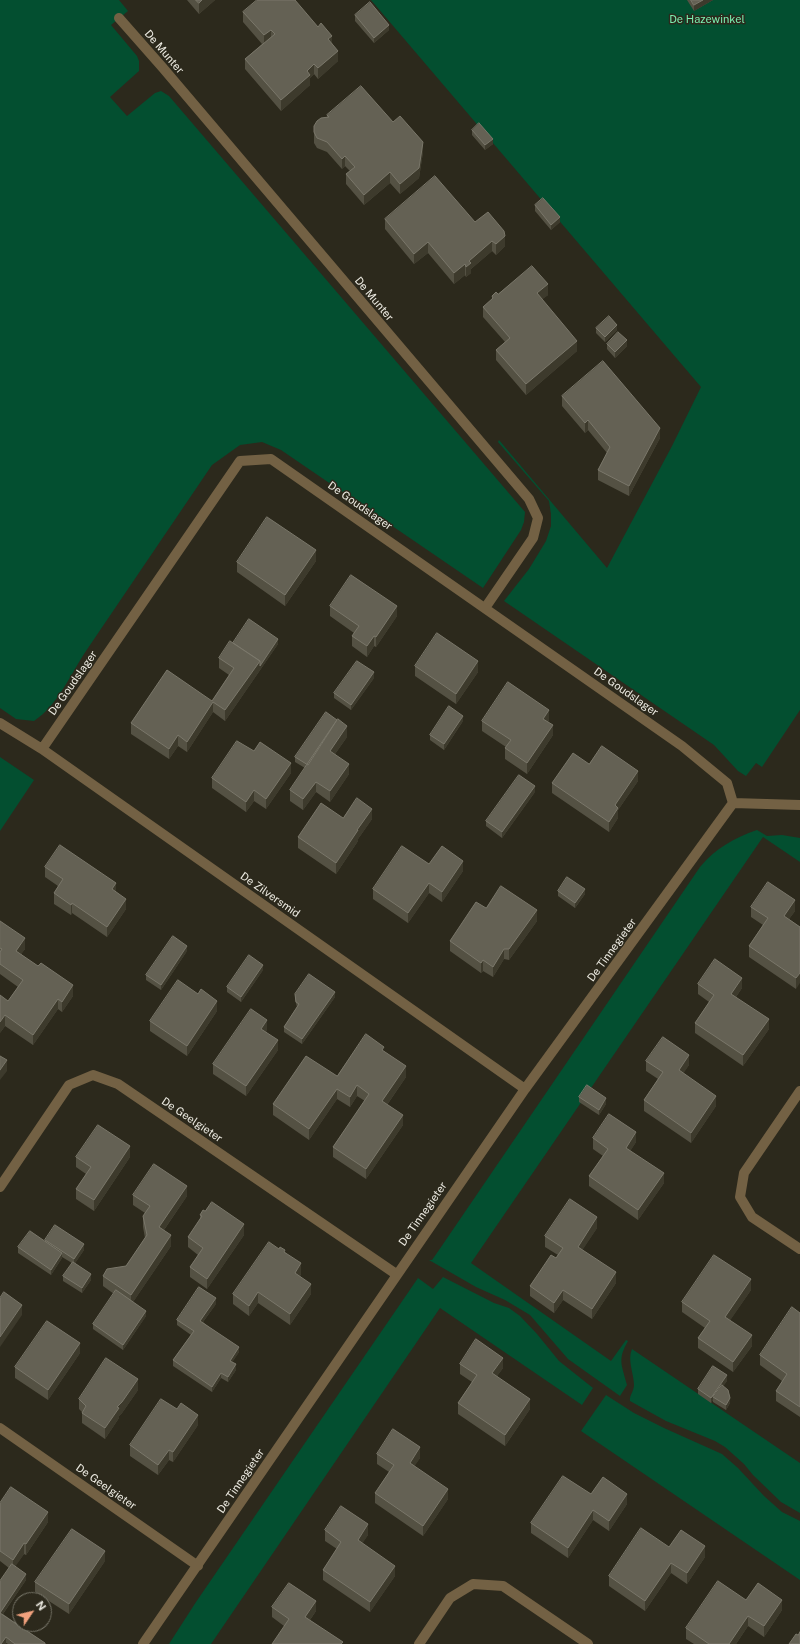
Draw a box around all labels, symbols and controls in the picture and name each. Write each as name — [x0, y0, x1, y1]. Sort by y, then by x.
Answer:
park label: De Hazewinkel — [669, 13, 745, 27]
street label: De Munter — [141, 27, 187, 77]
street label: De Munter — [352, 274, 396, 324]
street label: De Goudslager — [325, 479, 395, 533]
street label: De Goudslager — [46, 648, 100, 718]
street label: De Goudslager — [591, 665, 661, 719]
street label: De Zilversmid — [238, 870, 302, 920]
street label: De Tinnegieter — [585, 916, 639, 984]
street label: De Geelgieter — [159, 1095, 225, 1145]
street label: De Tinnegieter — [396, 1180, 450, 1248]
street label: De Tinnegieter — [215, 1446, 267, 1516]
street label: De Geelgieter — [73, 1461, 139, 1513]
north arrow — [12, 1592, 52, 1632]
text: N — [34, 1599, 48, 1613]

